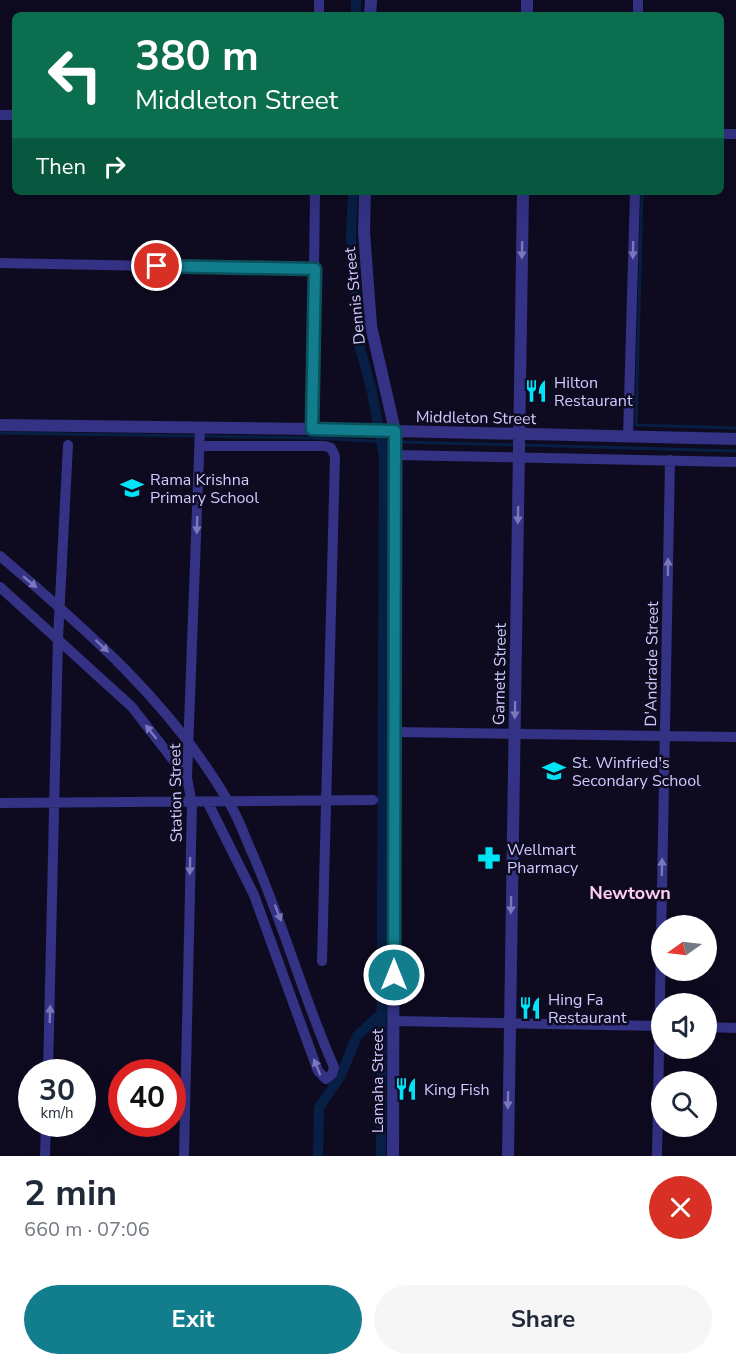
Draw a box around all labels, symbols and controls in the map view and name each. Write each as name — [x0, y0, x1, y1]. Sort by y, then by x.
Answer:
text: 380 m — [135, 28, 259, 85]
icon: left — [36, 36, 114, 114]
text: Middleton Street — [135, 82, 338, 119]
icon: right — [98, 150, 131, 183]
text: Then — [36, 152, 86, 182]
pin — [131, 240, 182, 291]
one-way arrow — [517, 241, 527, 260]
one-way arrow — [628, 241, 638, 260]
street label: Dennis Street — [339, 246, 371, 346]
icon: arrive — [140, 249, 173, 282]
place label: Hilton Restaurant — [554, 372, 633, 412]
restaurant icon: Hilton Restaurant — [523, 378, 549, 404]
street label: Middleton Street — [416, 406, 537, 430]
place label: Rama Krishna Primary School — [150, 469, 259, 509]
school or university icon: Rama Krishna Primary School — [119, 475, 145, 501]
one-way arrow — [513, 505, 522, 524]
one-way arrow — [192, 516, 201, 535]
one-way arrow — [663, 557, 673, 576]
one-way arrow — [22, 575, 38, 588]
street label: D'Andrade Street — [640, 601, 664, 727]
street label: Garnett Street — [488, 622, 512, 725]
one-way arrow — [95, 639, 109, 653]
one-way arrow — [510, 700, 519, 719]
one-way arrow — [145, 724, 158, 740]
street label: Station Street — [164, 743, 188, 843]
place label: St. Winfried's Secondary School — [572, 752, 701, 792]
school or university icon: St. Winfried's Secondary School — [541, 758, 567, 784]
place label: Wellmart Pharmacy — [507, 839, 579, 879]
pharmacy icon: Wellmart Pharmacy — [476, 845, 502, 871]
one-way arrow — [186, 857, 195, 876]
one-way arrow — [658, 857, 667, 876]
district label: Newtown — [589, 881, 671, 905]
one-way arrow — [507, 895, 516, 914]
one-way arrow — [274, 904, 283, 922]
north arrow — [651, 915, 717, 981]
map controls — [651, 915, 717, 1137]
position arrow — [362, 943, 426, 1007]
place label: Hing Fa Restaurant — [548, 989, 627, 1029]
button: sound — [651, 993, 717, 1059]
restaurant icon: Hing Fa Restaurant — [517, 995, 543, 1021]
one-way arrow — [45, 1005, 54, 1024]
street label: Lamaha Street — [367, 1028, 389, 1133]
one-way arrow — [312, 1057, 322, 1075]
speed limit sign: 40 — [108, 1059, 186, 1137]
text: 30 — [39, 1070, 75, 1111]
button: search — [651, 1071, 717, 1137]
restaurant icon: King Fish — [393, 1076, 419, 1102]
place label: King Fish — [424, 1079, 490, 1101]
one-way arrow — [504, 1090, 513, 1109]
text: km/h — [40, 1103, 74, 1123]
text: 2 min — [24, 1169, 117, 1218]
button: close — [649, 1176, 712, 1239]
text: 660 m · 07:06 — [24, 1216, 150, 1243]
button: Exit — [24, 1285, 362, 1354]
button: Share — [374, 1285, 712, 1354]

